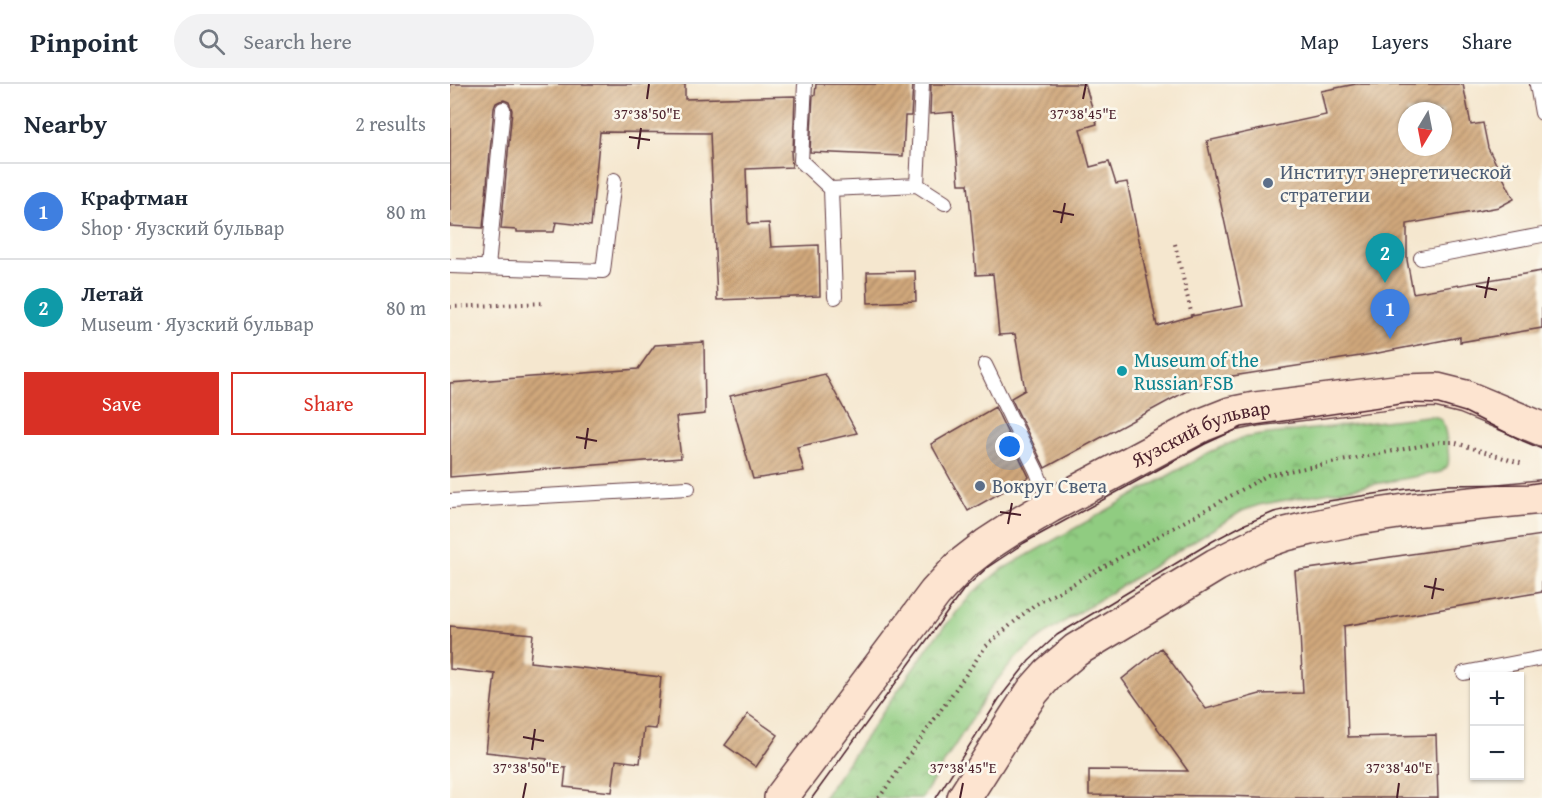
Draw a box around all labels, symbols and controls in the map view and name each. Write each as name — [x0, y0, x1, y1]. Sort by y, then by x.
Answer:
search box — [174, 14, 594, 68]
text: Pinpoint — [30, 21, 138, 62]
icon: search — [195, 25, 228, 58]
text: Search here — [243, 25, 352, 57]
text: Map — [1300, 26, 1339, 57]
text: Layers — [1372, 26, 1429, 57]
text: Share — [1462, 26, 1512, 57]
north arrow — [1398, 102, 1452, 156]
text: 37°38'50"E — [614, 103, 681, 124]
text: 37°38'45"E — [1050, 103, 1117, 124]
text: Nearby — [24, 104, 107, 143]
text: 2 results — [355, 109, 426, 138]
place label: Институт энергетической стратегии — [1280, 157, 1512, 209]
marker: Институт энергетической стратегии — [1261, 176, 1275, 190]
text: Крафтман — [81, 181, 188, 213]
text: 1 — [38, 197, 49, 226]
text: 80 m — [386, 197, 426, 226]
text: Shop · Яузский бульвар — [81, 213, 284, 242]
pin: 2 — [1366, 234, 1404, 283]
text: Летай — [81, 277, 143, 309]
pin: 1 — [1370, 290, 1410, 339]
text: 2 — [38, 293, 49, 322]
text: 80 m — [386, 293, 426, 322]
text: Museum · Яузский бульвар — [81, 309, 314, 338]
place label: Museum of the Russian FSB — [1134, 345, 1259, 397]
marker: Museum of the Russian FSB — [1115, 364, 1129, 378]
button: Save — [24, 372, 219, 435]
button: Share — [231, 372, 426, 435]
street label: Яузский бульвар — [1125, 392, 1272, 475]
your location — [995, 432, 1024, 461]
place label: Вокруг Света — [992, 471, 1108, 500]
marker: Вокруг Света — [973, 479, 987, 493]
map controls — [1470, 672, 1524, 780]
button: + — [1470, 672, 1524, 726]
button: − — [1470, 726, 1524, 780]
text: 37°38'50"E — [493, 757, 560, 778]
text: 37°38'45"E — [930, 757, 997, 778]
text: 37°38'40"E — [1366, 757, 1433, 778]

